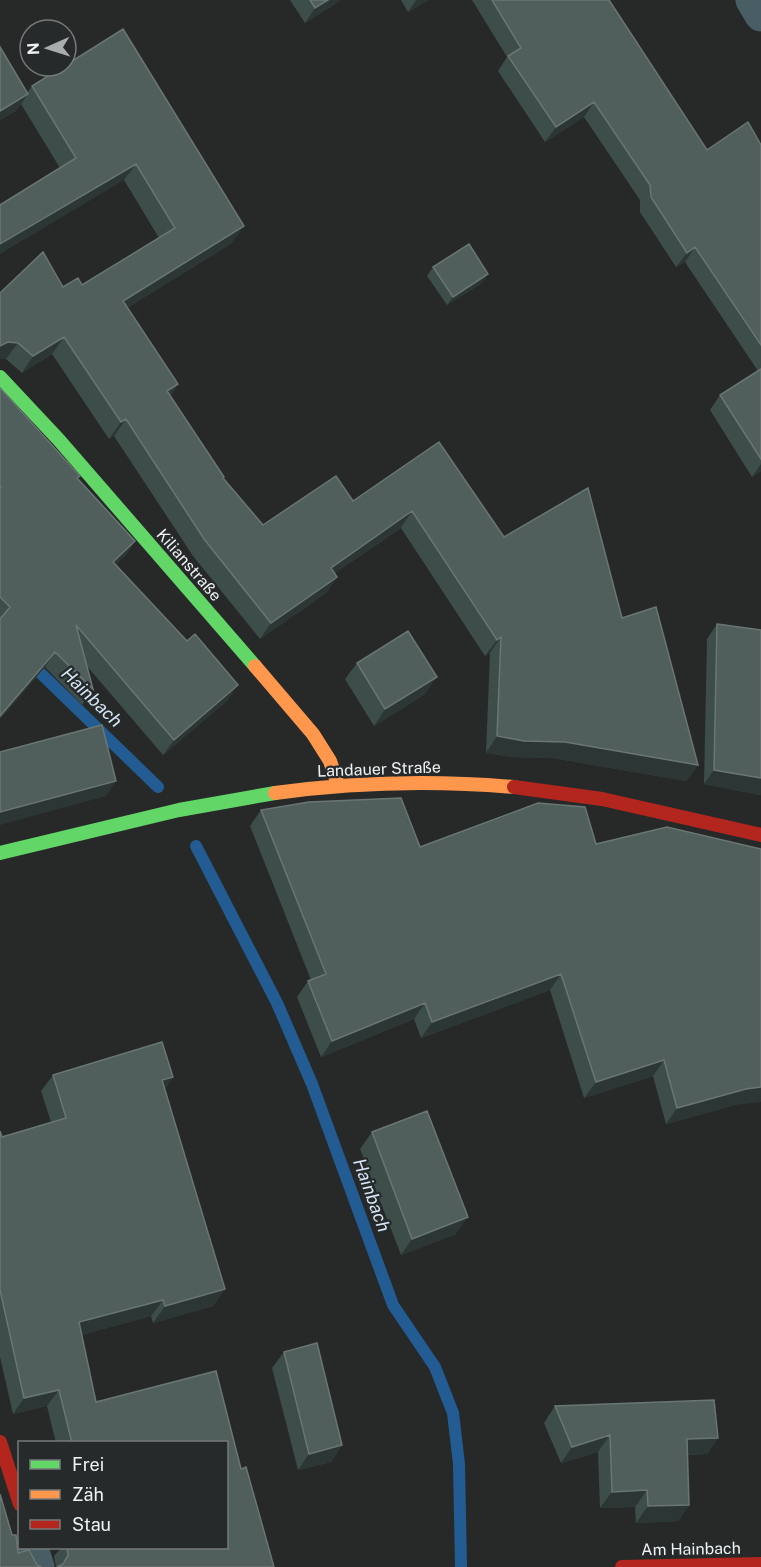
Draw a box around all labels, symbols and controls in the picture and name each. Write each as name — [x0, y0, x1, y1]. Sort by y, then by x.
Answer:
north arrow — [18, 18, 78, 78]
text: N — [24, 42, 43, 56]
street label: Kilianstraße — [153, 525, 225, 605]
water label: Hainbach — [57, 663, 127, 731]
street label: Landauer Straße — [317, 757, 441, 781]
water label: Hainbach — [349, 1155, 395, 1235]
legend — [18, 1441, 228, 1549]
text: Frei — [72, 1454, 104, 1475]
text: Zäh — [72, 1484, 104, 1505]
text: Stau — [72, 1514, 111, 1535]
street label: Am Hainbach — [641, 1539, 741, 1559]

